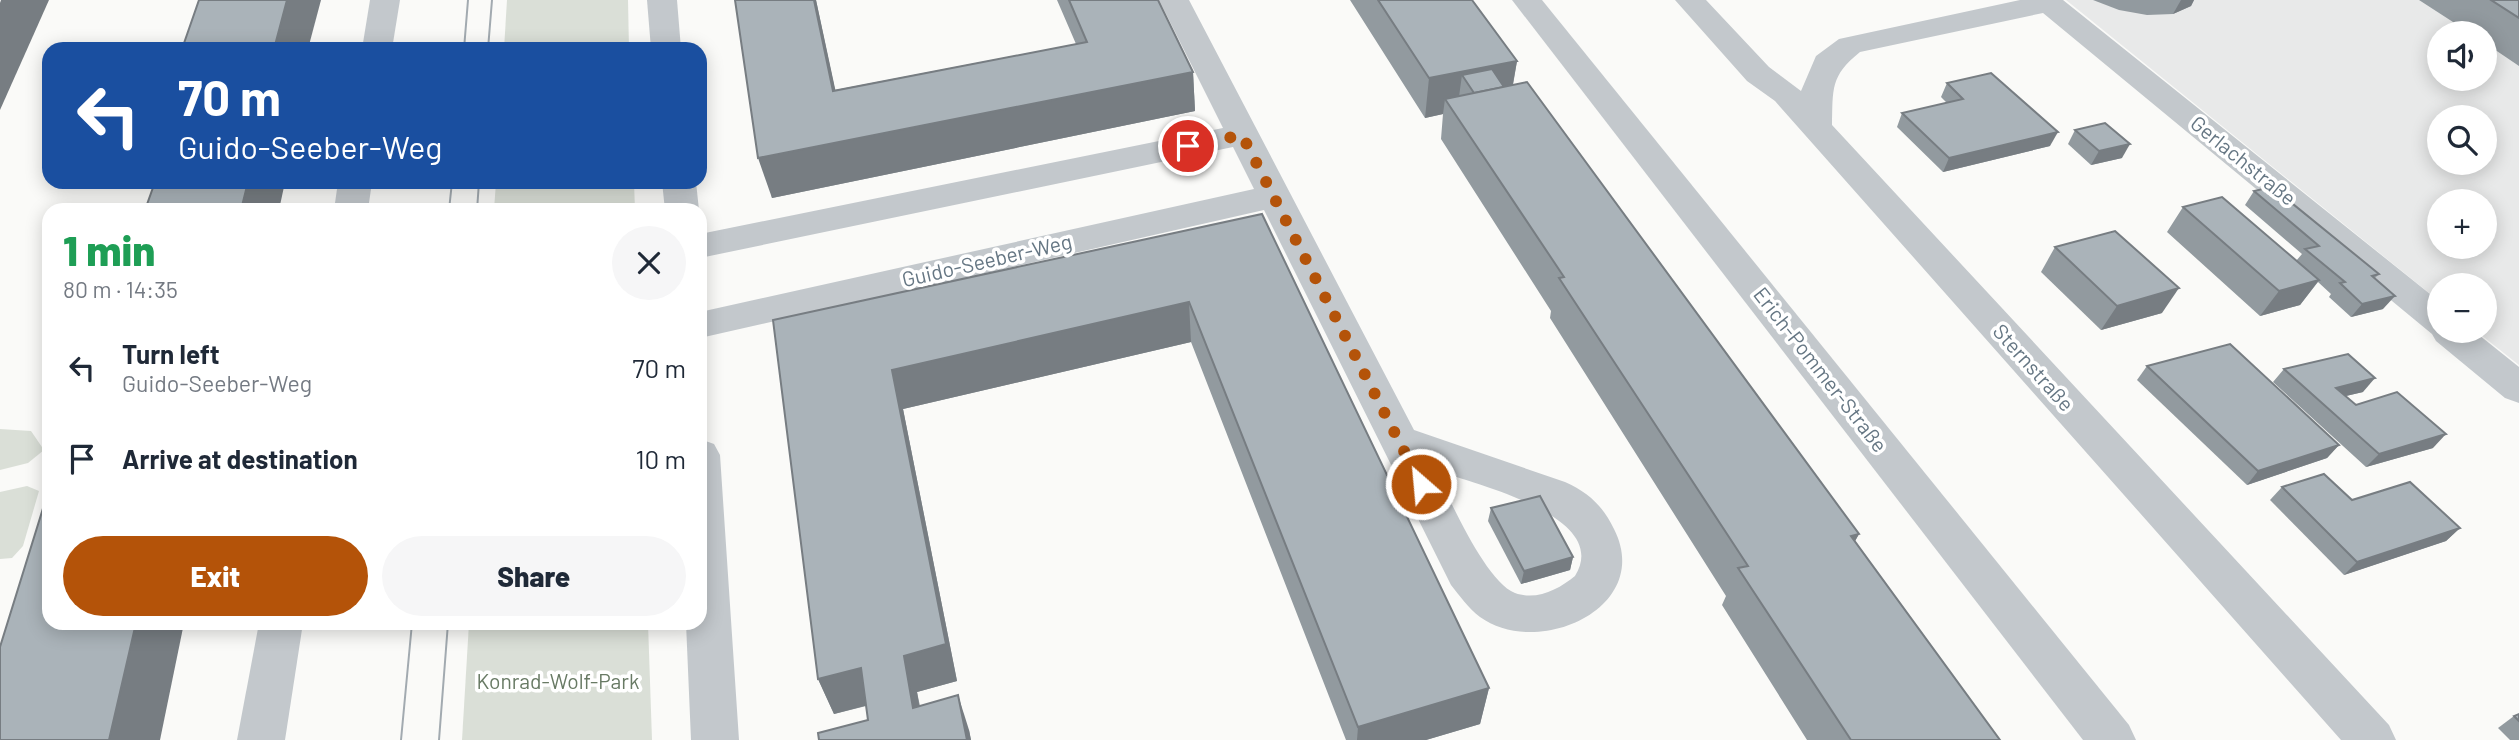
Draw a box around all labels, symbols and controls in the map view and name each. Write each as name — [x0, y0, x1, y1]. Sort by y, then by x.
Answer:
map controls — [2427, 21, 2497, 343]
button: sound — [2427, 21, 2497, 91]
text: 70 m — [178, 67, 281, 126]
icon: left — [63, 70, 154, 161]
button: search — [2427, 105, 2497, 175]
street label: Gerlachstraße — [2186, 110, 2302, 210]
pin — [1158, 116, 1218, 176]
text: Guido-Seeber-Weg — [178, 127, 442, 165]
icon: arrive — [1169, 127, 1207, 165]
button: + — [2427, 189, 2497, 259]
text: 1 min — [63, 224, 155, 274]
button: close — [612, 226, 686, 300]
street label: Guido-Seeber-Weg — [899, 228, 1074, 291]
button: − — [2427, 273, 2497, 343]
text: 80 m · 14:35 — [63, 275, 178, 303]
street label: Erich-Pommer-Straße — [1749, 282, 1893, 456]
street label: Sternstraße — [1988, 318, 2080, 416]
text: Turn left — [122, 338, 220, 369]
icon: left — [63, 349, 101, 387]
text: 70 m — [632, 352, 686, 383]
text: Guido-Seeber-Weg — [122, 369, 312, 397]
icon: arrive — [63, 440, 101, 478]
text: Arrive at destination — [122, 443, 358, 474]
text: 10 m — [636, 443, 686, 474]
position arrow — [1384, 447, 1458, 521]
button: Exit — [63, 536, 368, 616]
button: Share — [382, 536, 686, 616]
park label: Konrad-Wolf-Park — [476, 668, 640, 693]

